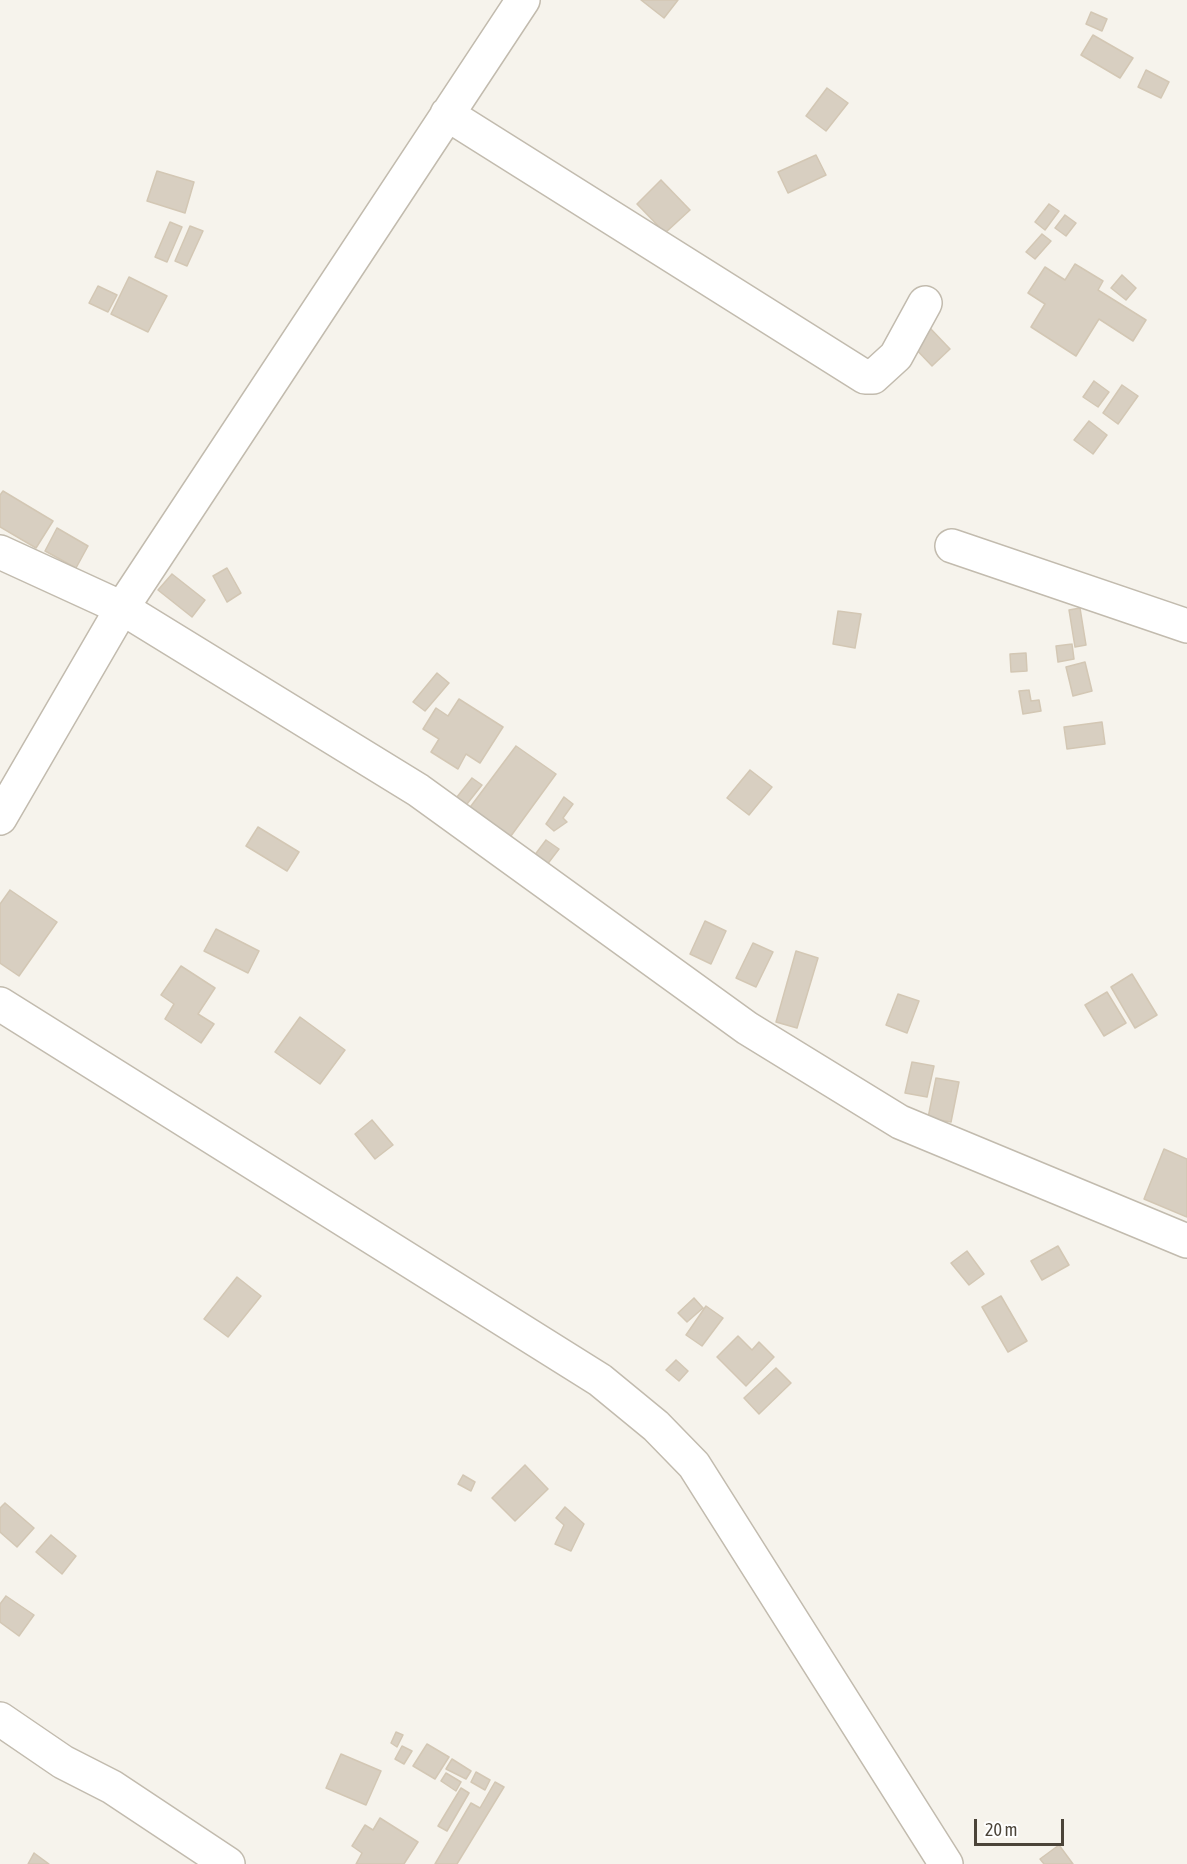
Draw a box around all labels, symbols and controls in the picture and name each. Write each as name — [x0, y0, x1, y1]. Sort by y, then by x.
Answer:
scale bar — [977, 1807, 1067, 1845]
text: 20 m — [985, 1819, 1017, 1840]

